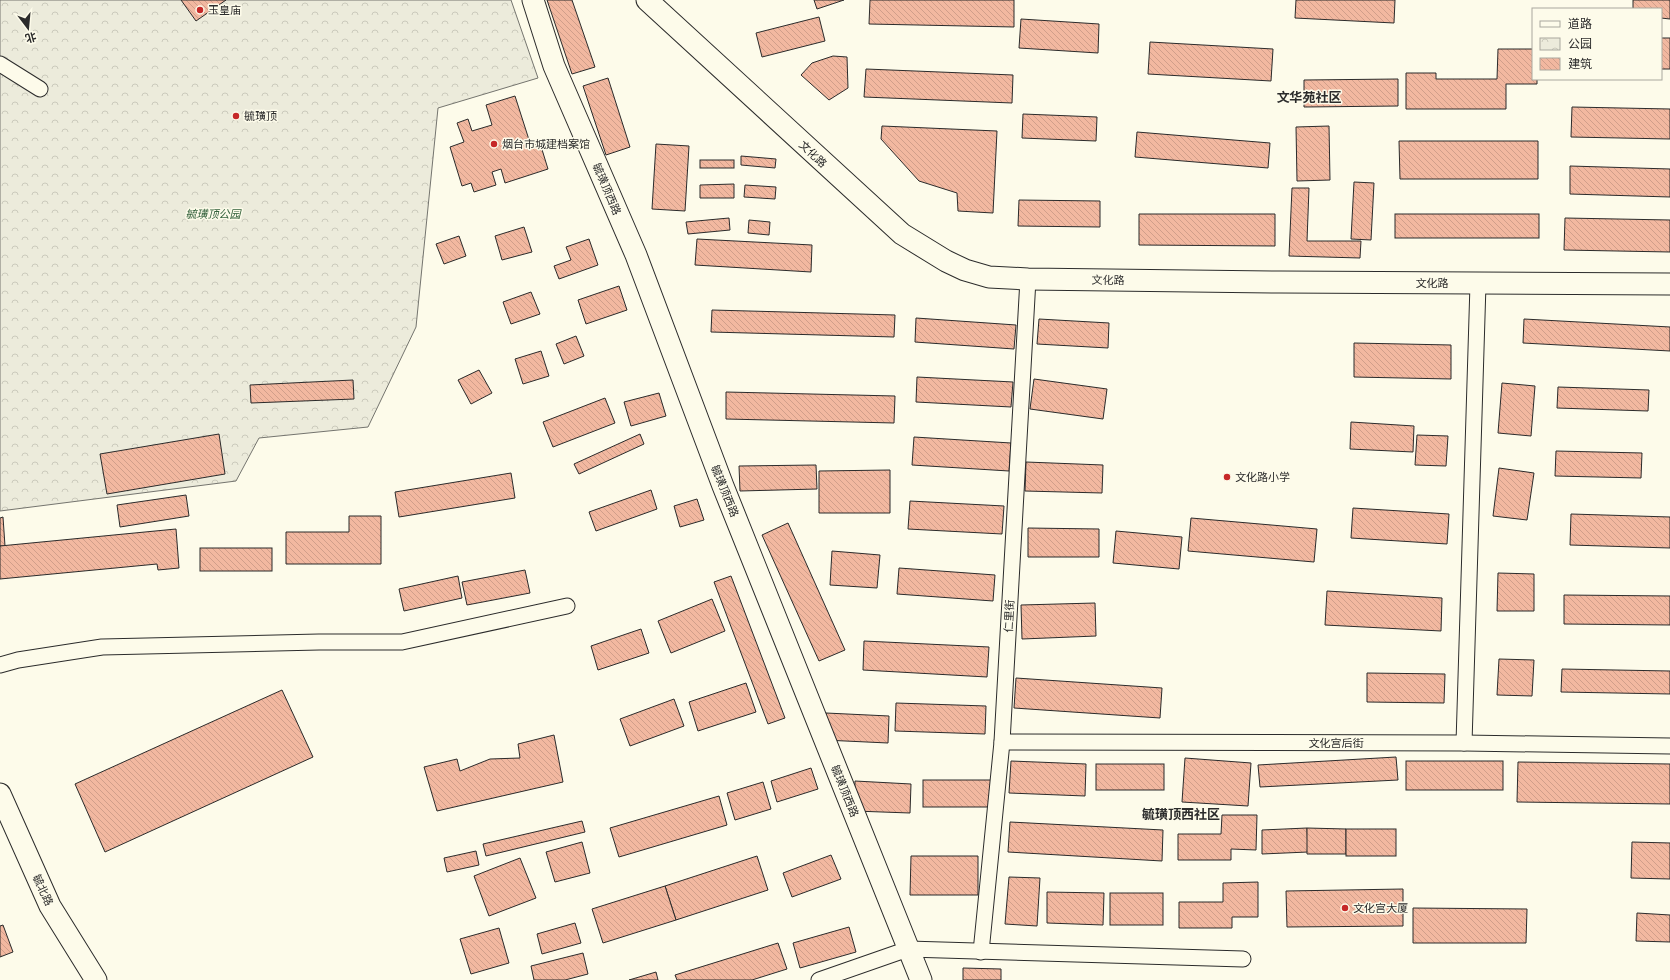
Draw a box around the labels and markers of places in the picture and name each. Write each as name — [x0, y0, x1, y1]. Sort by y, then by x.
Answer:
place label: 玉皇庙 — [208, 3, 241, 17]
marker: 玉皇庙 — [195, 5, 205, 15]
place label: 毓璜顶 — [244, 109, 277, 123]
marker: 毓璜顶 — [231, 111, 241, 121]
place label: 烟台市城建档案馆 — [502, 137, 590, 151]
marker: 烟台市城建档案馆 — [489, 139, 499, 149]
place label: 文化路小学 — [1235, 470, 1290, 484]
marker: 文化路小学 — [1222, 472, 1232, 482]
place label: 文化宫大厦 — [1353, 901, 1408, 915]
marker: 文化宫大厦 — [1340, 903, 1350, 913]

